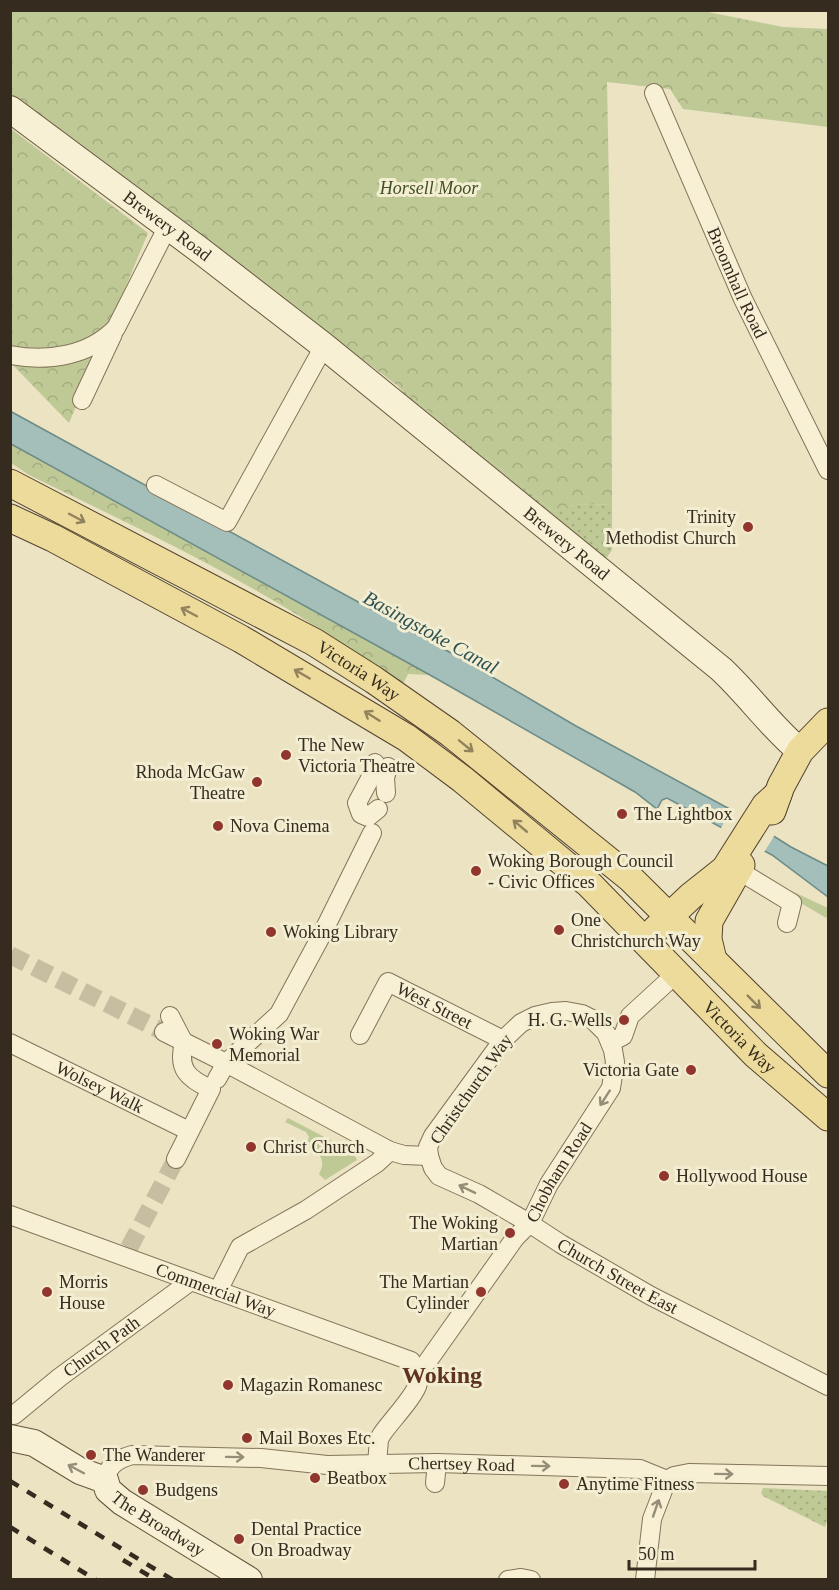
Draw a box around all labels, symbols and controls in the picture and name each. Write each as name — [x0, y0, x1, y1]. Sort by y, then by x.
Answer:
park label: Horsell Moor — [379, 178, 479, 198]
street label: Brewery Road — [119, 187, 215, 265]
street label: Broomhall Road — [703, 224, 771, 341]
street label: Brewery Road — [520, 503, 613, 584]
place label: Trinity Methodist Church — [606, 507, 736, 548]
one-way arrow — [68, 513, 86, 524]
marker: Trinity Methodist Church — [741, 520, 755, 534]
water label: Basingstoke Canal — [359, 586, 503, 679]
one-way arrow — [181, 606, 198, 618]
street label: Victoria Way — [313, 637, 404, 705]
one-way arrow — [294, 668, 311, 680]
one-way arrow — [364, 709, 381, 721]
place label: The New Victoria Theatre — [298, 735, 415, 776]
one-way arrow — [457, 740, 473, 753]
marker: The New Victoria Theatre — [279, 748, 293, 762]
place label: Rhoda McGaw Theatre — [136, 762, 245, 803]
marker: Rhoda McGaw Theatre — [250, 775, 264, 789]
place label: The Lightbox — [634, 804, 732, 824]
marker: The Lightbox — [615, 807, 629, 821]
place label: Nova Cinema — [230, 816, 329, 836]
marker: Nova Cinema — [211, 819, 225, 833]
one-way arrow — [513, 819, 528, 833]
place label: Woking Borough Council - Civic Offices — [488, 851, 674, 892]
marker: Woking Borough Council - Civic Offices — [469, 864, 483, 878]
place label: One Christchurch Way — [571, 910, 701, 951]
place label: Woking Library — [283, 922, 398, 942]
marker: One Christchurch Way — [552, 923, 566, 937]
marker: Woking Library — [264, 925, 278, 939]
street label: West Street — [393, 978, 476, 1033]
one-way arrow — [747, 994, 762, 1009]
street label: Victoria Way — [699, 997, 780, 1077]
place label: H. G. Wells — [528, 1010, 612, 1030]
marker: H. G. Wells — [617, 1013, 631, 1027]
place label: Woking War Memorial — [229, 1024, 319, 1065]
street label: Christchurch Way — [426, 1030, 516, 1148]
marker: Woking War Memorial — [210, 1037, 224, 1051]
street label: Wolsey Walk — [53, 1057, 147, 1117]
place label: Victoria Gate — [583, 1060, 679, 1080]
marker: Victoria Gate — [684, 1063, 698, 1077]
one-way arrow — [598, 1089, 610, 1106]
street label: Chobham Road — [522, 1119, 596, 1226]
place label: Christ Church — [263, 1137, 365, 1157]
marker: Christ Church — [244, 1140, 258, 1154]
place label: Hollywood House — [676, 1166, 808, 1186]
marker: Hollywood House — [657, 1169, 671, 1183]
one-way arrow — [459, 1182, 477, 1194]
place label: The Woking Martian — [409, 1213, 498, 1254]
marker: The Woking Martian — [503, 1226, 517, 1240]
street label: Church Street East — [554, 1234, 681, 1318]
street label: Commercial Way — [153, 1259, 278, 1321]
place label: Morris House — [59, 1272, 108, 1313]
place label: The Martian Cylinder — [380, 1272, 469, 1313]
marker: Morris House — [40, 1285, 54, 1299]
marker: The Martian Cylinder — [474, 1285, 488, 1299]
street label: Church Path — [59, 1312, 143, 1381]
district label: Woking — [402, 1362, 482, 1388]
place label: Magazin Romanesc — [240, 1375, 382, 1395]
marker: Magazin Romanesc — [221, 1378, 235, 1392]
place label: Mail Boxes Etc. — [259, 1428, 375, 1448]
marker: Mail Boxes Etc. — [240, 1431, 254, 1445]
place label: The Wanderer — [103, 1445, 205, 1465]
marker: The Wanderer — [84, 1448, 98, 1462]
one-way arrow — [224, 1452, 244, 1463]
street label: Chertsey Road — [408, 1453, 515, 1475]
one-way arrow — [530, 1460, 550, 1471]
one-way arrow — [67, 1462, 85, 1474]
place label: Beatbox — [327, 1468, 387, 1488]
one-way arrow — [714, 1468, 734, 1479]
marker: Beatbox — [308, 1471, 322, 1485]
place label: Anytime Fitness — [576, 1474, 695, 1494]
marker: Anytime Fitness — [557, 1477, 571, 1491]
place label: Budgens — [155, 1480, 218, 1500]
marker: Budgens — [136, 1483, 150, 1497]
street label: The Broadway — [107, 1487, 209, 1560]
one-way arrow — [651, 1499, 662, 1518]
place label: Dental Practice On Broadway — [251, 1519, 361, 1560]
marker: Dental Practice On Broadway — [232, 1532, 246, 1546]
scale bar — [629, 1533, 755, 1571]
text: 50 m — [638, 1544, 675, 1564]

